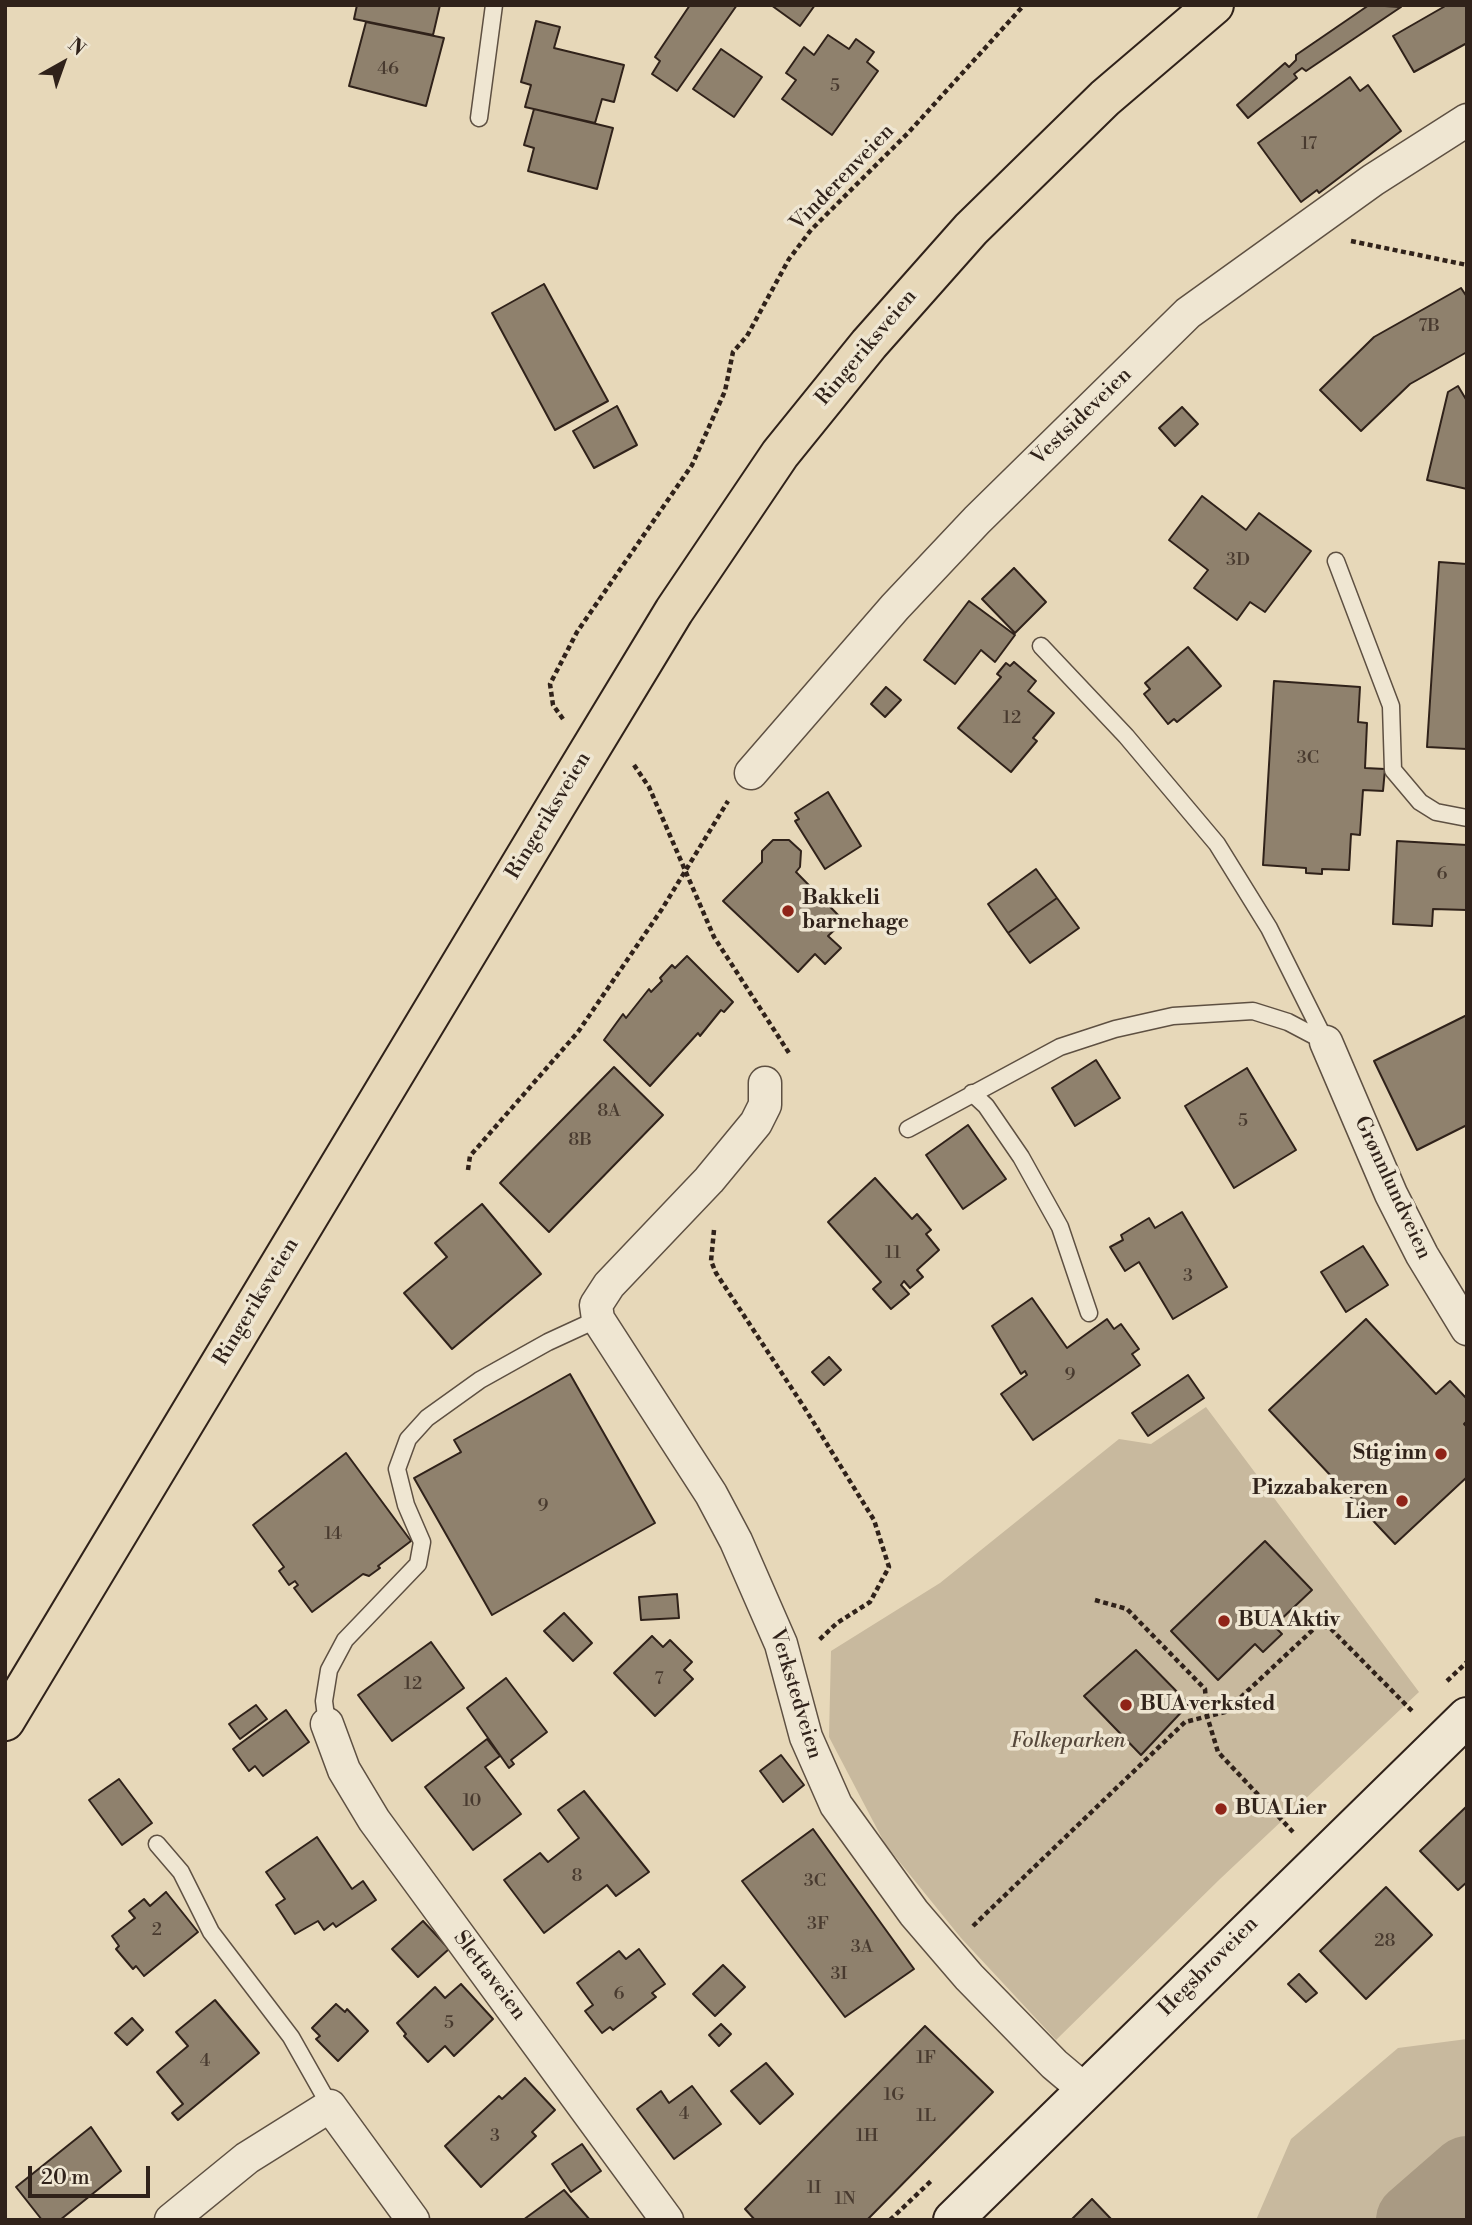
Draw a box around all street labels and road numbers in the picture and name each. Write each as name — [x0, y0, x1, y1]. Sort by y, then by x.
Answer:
street label: Vinderenveien — [786, 119, 900, 237]
street label: Ringeriksveien — [811, 285, 923, 411]
street label: Vestsideveien — [1026, 363, 1138, 471]
street label: Ringeriksveien — [501, 748, 597, 884]
street label: Grønnlundveien — [1348, 1113, 1436, 1263]
street label: Ringeriksveien — [209, 1234, 305, 1370]
street label: Verkstedveien — [763, 1626, 827, 1762]
street label: Hegsbroveien — [1154, 1912, 1264, 2022]
street label: Slettaveien — [447, 1926, 531, 2026]

